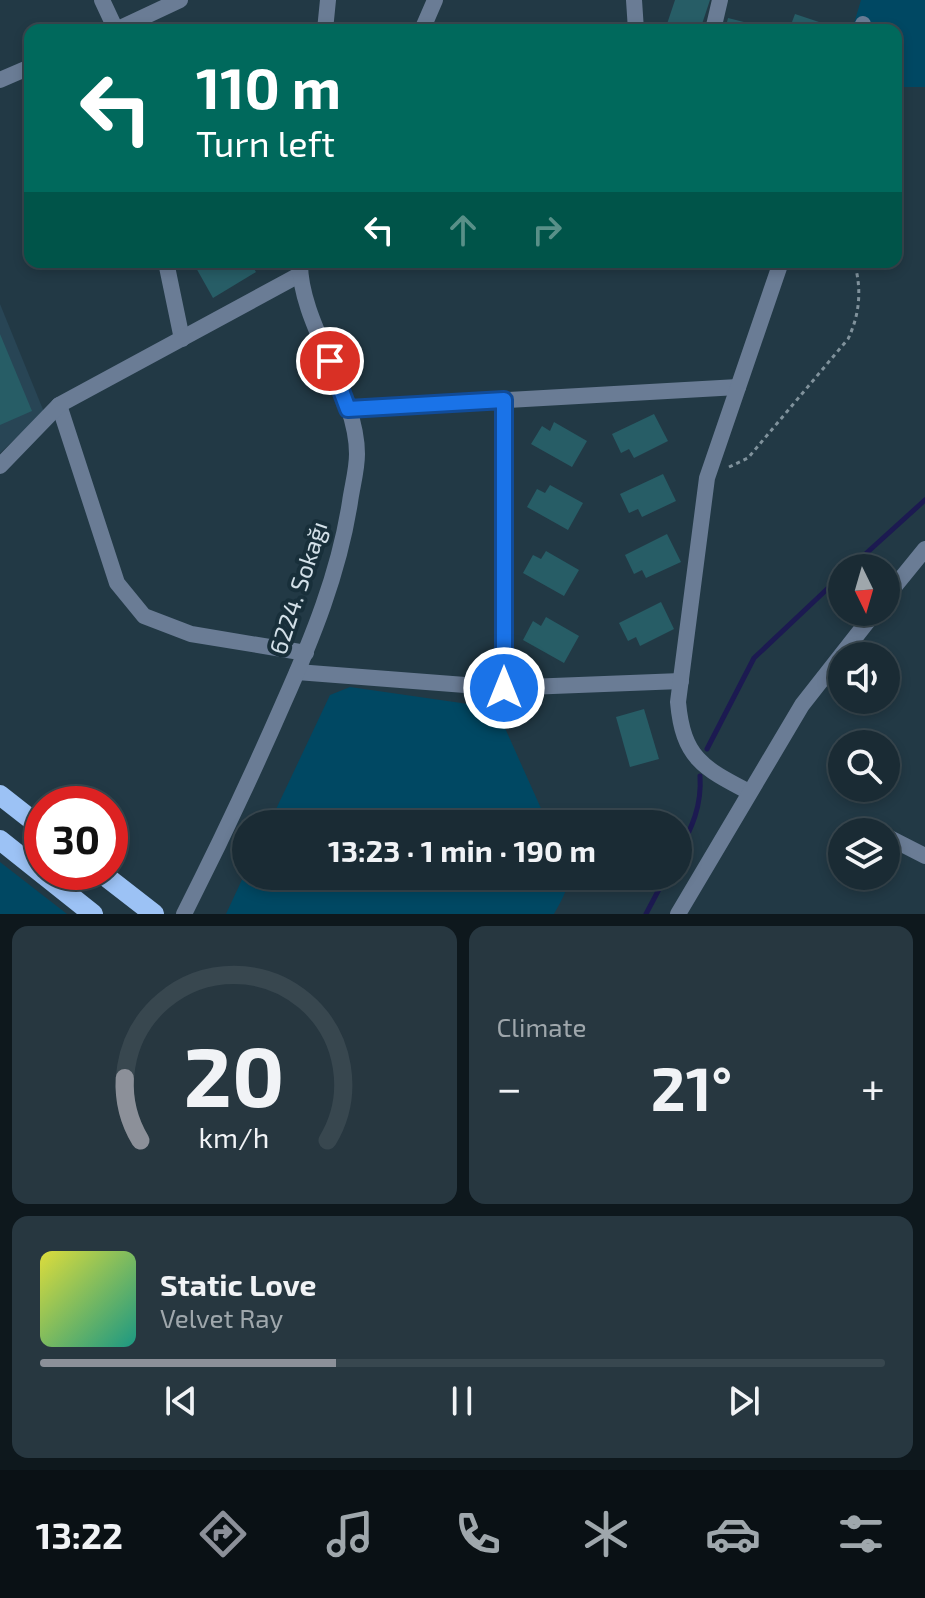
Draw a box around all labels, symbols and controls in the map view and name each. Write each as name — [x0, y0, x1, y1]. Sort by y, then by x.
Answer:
text: 110 m — [196, 53, 341, 120]
icon: left — [64, 56, 168, 160]
text: Turn left — [196, 121, 335, 164]
icon: left — [357, 208, 401, 252]
icon: ahead — [441, 208, 485, 252]
icon: right — [525, 208, 569, 252]
pin — [296, 327, 364, 395]
icon: arrive — [308, 339, 352, 383]
street label: 6224. Sokağı — [262, 517, 333, 658]
north arrow — [828, 554, 900, 626]
map controls — [828, 554, 900, 890]
button: sound — [828, 642, 900, 714]
position arrow — [462, 646, 546, 730]
button: search — [828, 730, 900, 802]
speed limit sign: 30 — [24, 786, 128, 890]
button: layers — [828, 818, 900, 890]
text: 13:23 · 1 min · 190 m — [328, 832, 596, 868]
text: Climate — [497, 1011, 586, 1042]
text: 20 — [184, 1024, 285, 1124]
text: 21° — [651, 1051, 732, 1123]
text: − — [497, 1060, 522, 1113]
text: + — [861, 1060, 885, 1113]
text: km/h — [199, 1119, 270, 1154]
text: Static Love — [160, 1266, 316, 1302]
text: Velvet Ray — [160, 1302, 283, 1333]
icon: previous — [159, 1379, 203, 1423]
icon: pause — [440, 1379, 484, 1423]
icon: next — [722, 1379, 766, 1423]
icon: directions — [195, 1506, 251, 1562]
icon: music — [322, 1506, 378, 1562]
icon: phone — [450, 1506, 506, 1562]
icon: climate — [578, 1506, 634, 1562]
icon: car — [705, 1506, 761, 1562]
icon: filters — [833, 1506, 889, 1562]
text: 13:22 — [36, 1513, 123, 1556]

